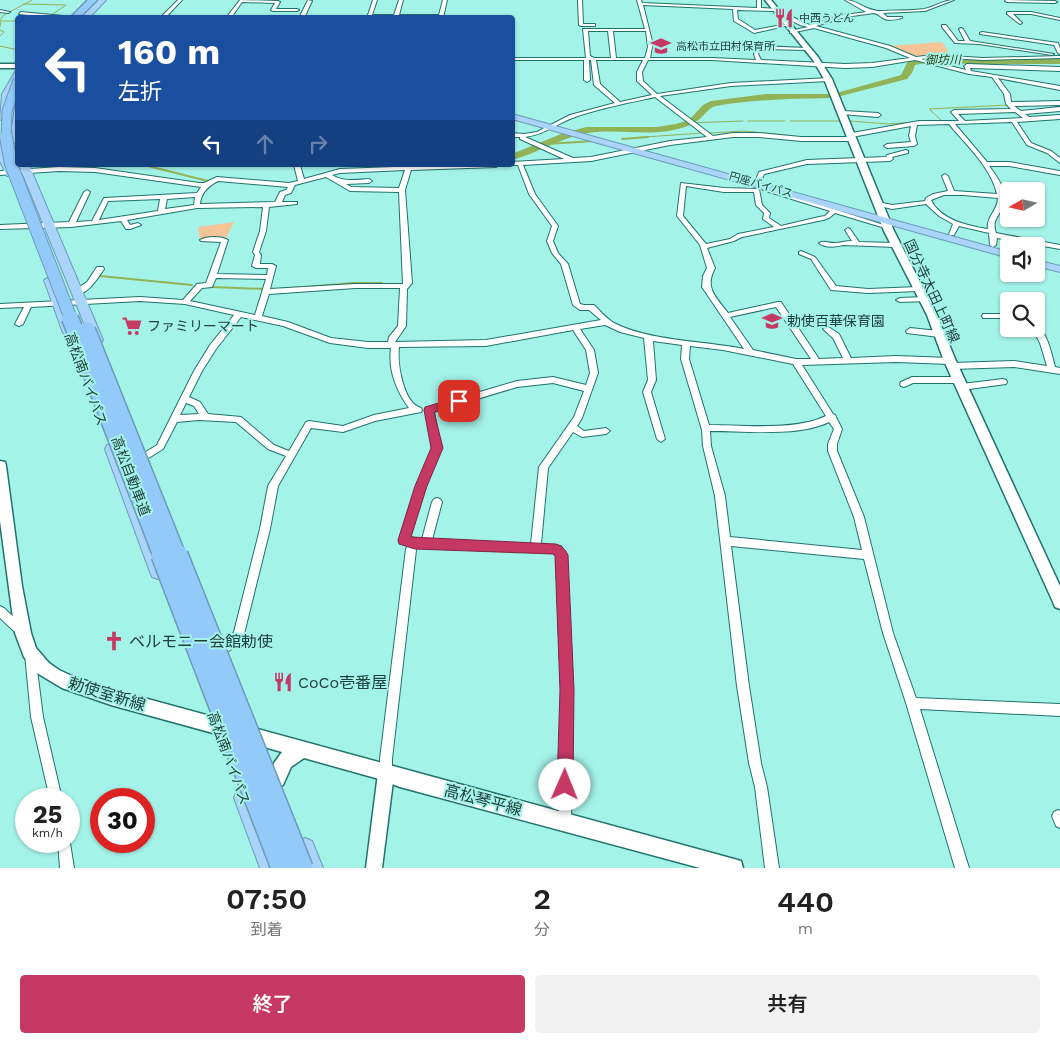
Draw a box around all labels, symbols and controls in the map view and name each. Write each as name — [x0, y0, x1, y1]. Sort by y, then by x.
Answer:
restaurant icon: 中西うどん — [773, 7, 795, 29]
place label: 中西うどん — [799, 12, 854, 25]
text: 160 m — [118, 31, 220, 73]
icon: left — [35, 35, 100, 100]
school or university icon: 高松市立田村保育所 — [650, 35, 672, 57]
place label: 高松市立田村保育所 — [676, 40, 776, 53]
water label: 御坊川 — [925, 53, 963, 67]
text: 左折 — [118, 79, 162, 104]
icon: left — [198, 130, 226, 158]
icon: ahead — [251, 130, 279, 158]
icon: right — [304, 130, 332, 158]
street label: 円座バイパス — [728, 170, 794, 200]
north arrow — [1000, 182, 1045, 228]
map controls — [1000, 182, 1045, 337]
street label: 国分寺太田上町線 — [901, 237, 963, 345]
button: sound — [1000, 237, 1045, 282]
button: search — [1000, 292, 1045, 337]
school or university icon: 勅使百華保育園 — [761, 310, 783, 332]
place label: 勅使百華保育園 — [787, 313, 885, 329]
supermarket icon: ファミリーマート — [121, 315, 143, 337]
place label: ファミリーマート — [147, 318, 259, 334]
street label: 高松南バイパス — [62, 330, 110, 428]
pin — [438, 380, 480, 422]
icon: arrive — [445, 387, 473, 415]
street label: 高松自動車道 — [108, 434, 154, 518]
church icon: ベルモニー会館勅使 — [103, 630, 125, 652]
place label: ベルモニー会館勅使 — [129, 632, 273, 651]
restaurant icon: CoCo壱番屋 — [272, 671, 294, 693]
street label: 勅使室新線 — [66, 673, 148, 715]
place label: CoCo壱番屋 — [298, 673, 387, 692]
street label: 高松南バイパス — [205, 709, 253, 807]
position arrow — [538, 758, 590, 810]
street label: 高松琴平線 — [442, 780, 524, 820]
speed limit sign: 30 — [90, 788, 155, 853]
text: 25 — [33, 800, 62, 829]
text: km/h — [32, 826, 63, 840]
text: 07:50 — [226, 881, 307, 916]
text: 2 — [533, 881, 551, 916]
text: 440 — [777, 884, 834, 919]
text: m — [798, 919, 813, 938]
text: 到着 — [251, 920, 283, 939]
text: 分 — [534, 920, 550, 939]
button: 終了 — [20, 975, 525, 1033]
button: 共有 — [535, 975, 1040, 1033]

